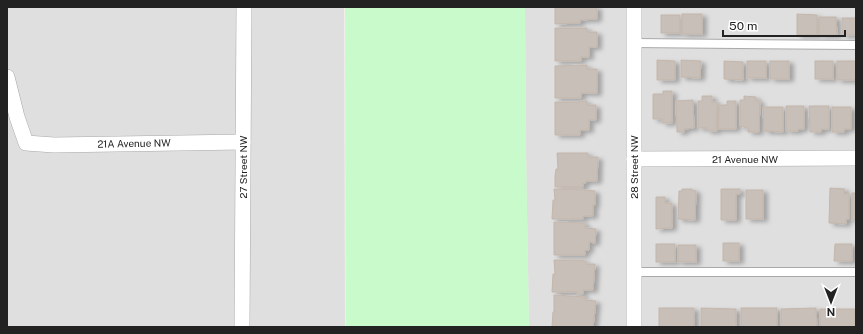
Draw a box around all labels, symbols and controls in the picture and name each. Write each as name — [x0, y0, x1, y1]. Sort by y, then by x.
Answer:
scale bar — [723, 12, 845, 38]
text: 50 m — [729, 19, 757, 33]
street label: 27 Street NW — [237, 135, 249, 199]
street label: 28 Street NW — [628, 135, 640, 199]
street label: 21A Avenue NW — [97, 136, 171, 150]
street label: 21 Avenue NW — [712, 153, 779, 165]
north arrow — [811, 282, 851, 322]
text: N — [827, 306, 835, 318]

